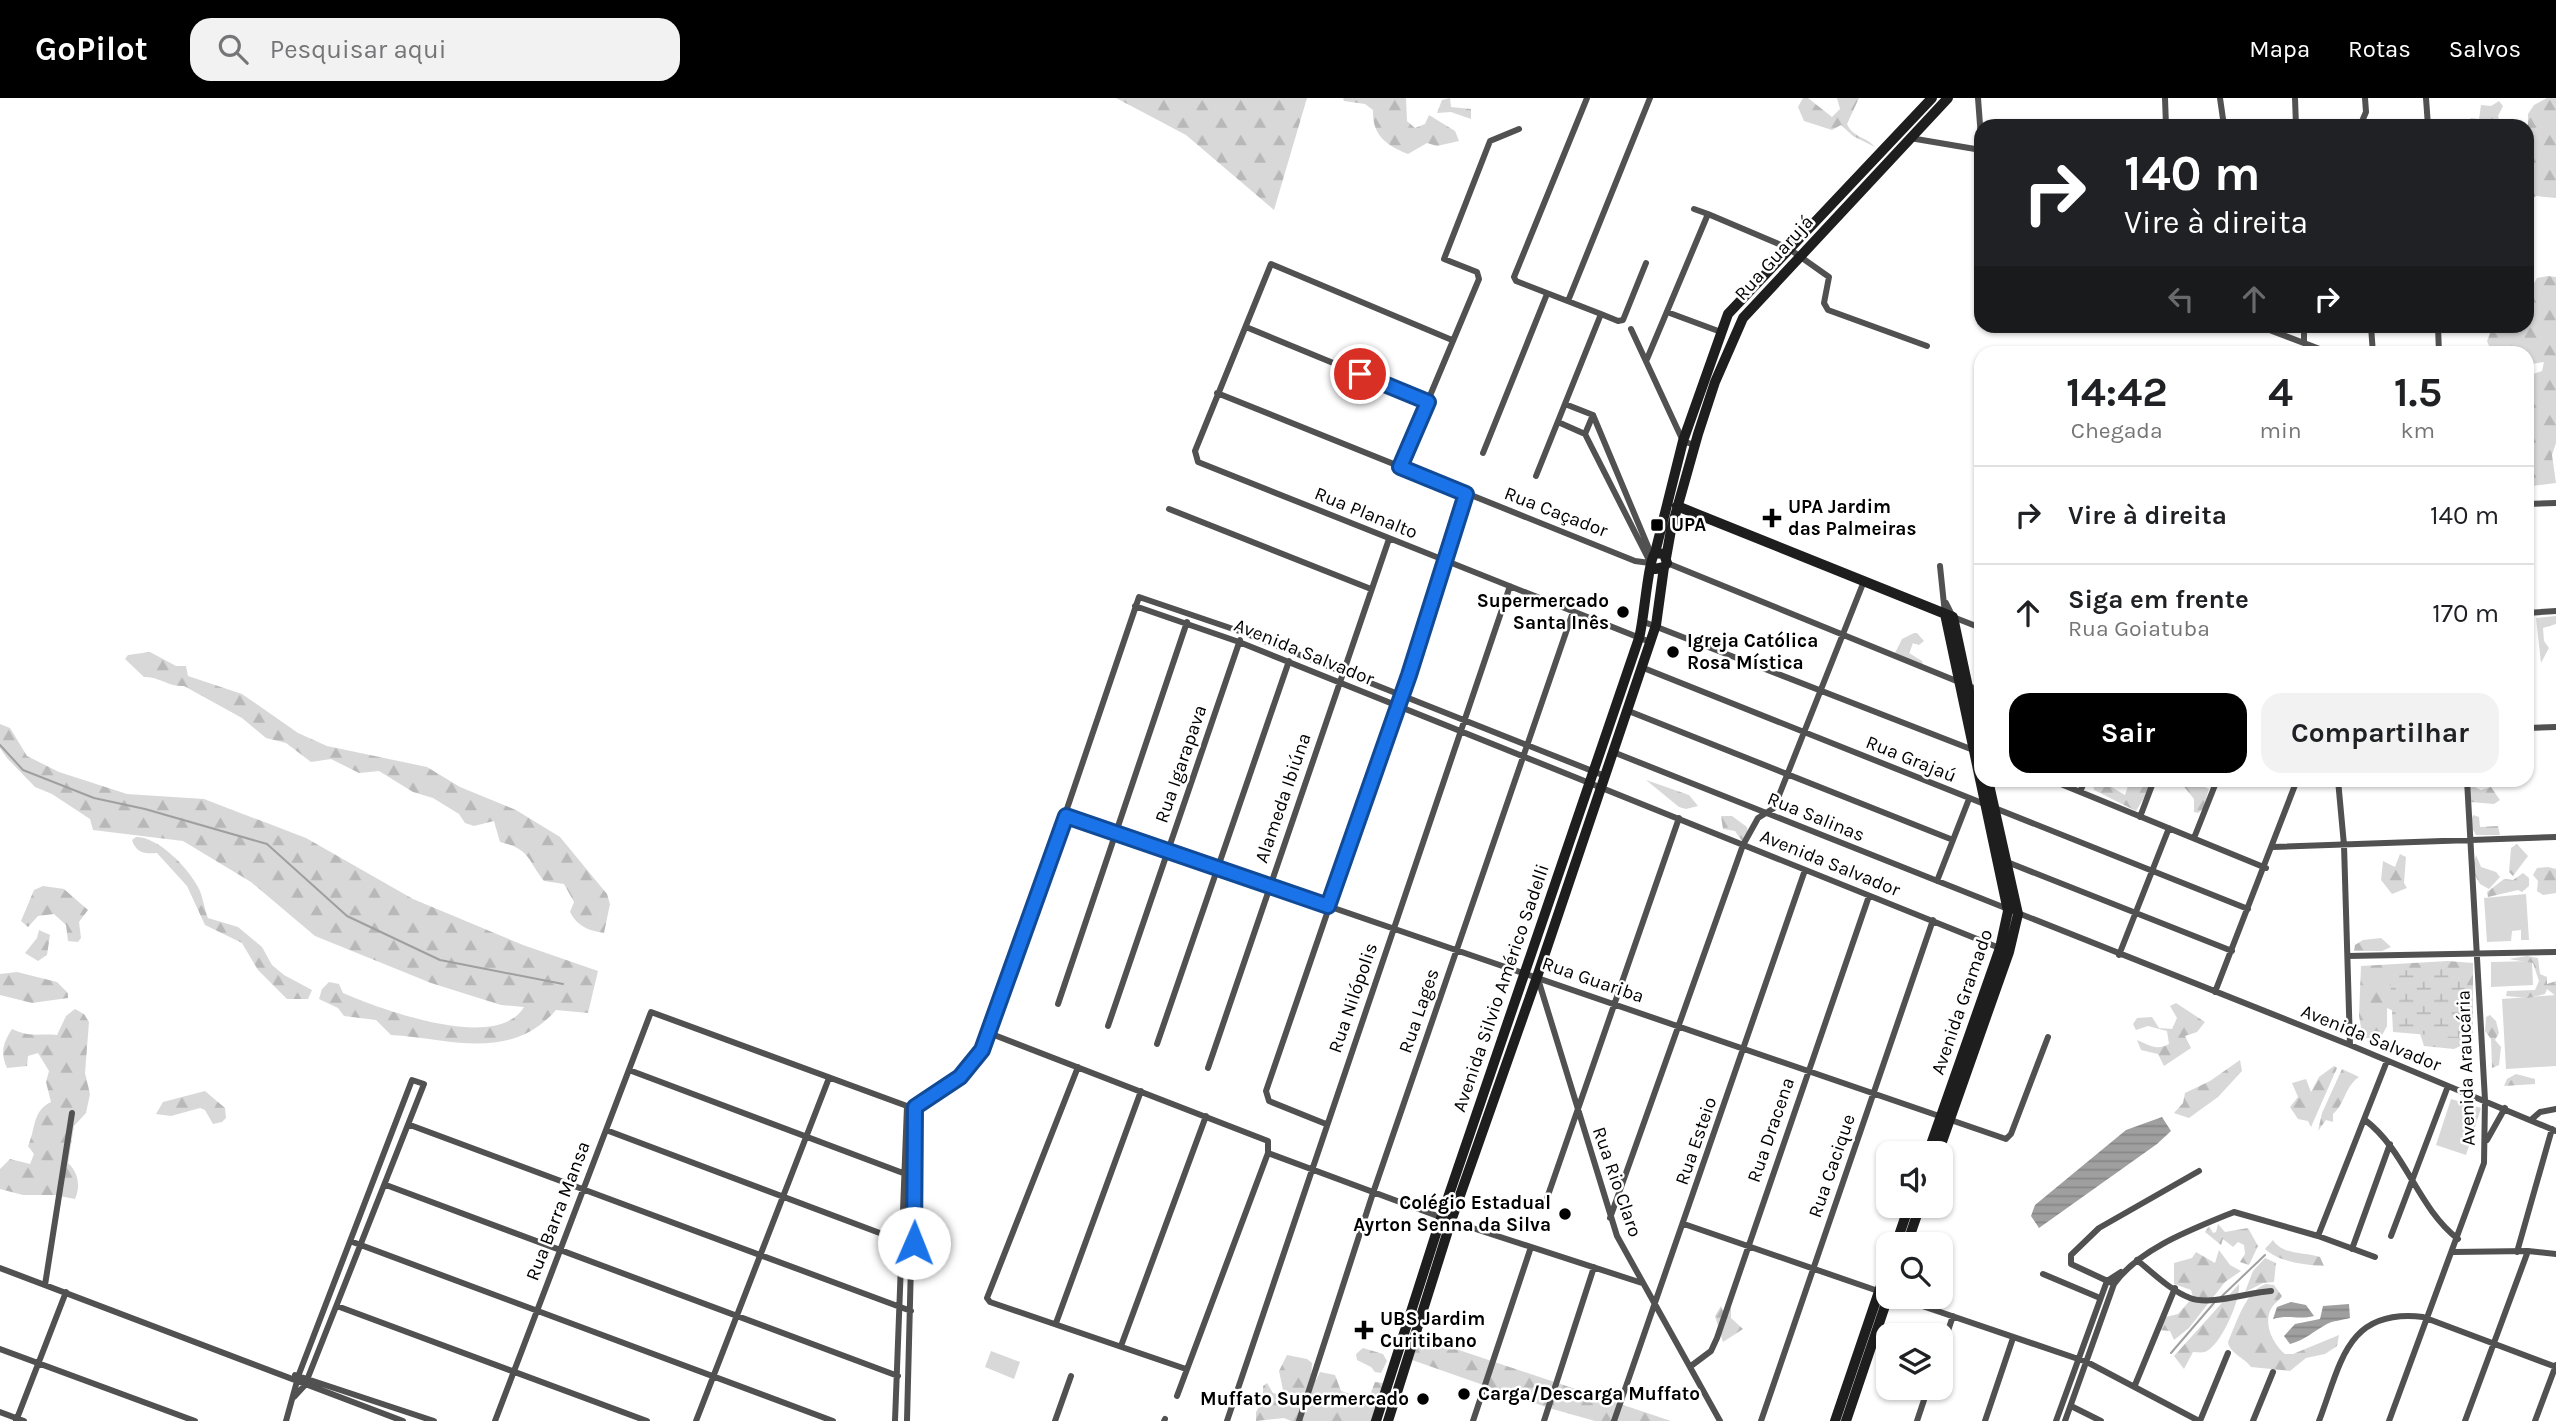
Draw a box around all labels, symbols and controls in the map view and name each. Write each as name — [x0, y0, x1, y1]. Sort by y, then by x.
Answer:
search box — [190, 18, 680, 81]
text: GoPilot — [35, 30, 148, 68]
icon: search — [214, 30, 252, 68]
text: Pesquisar aqui — [270, 34, 446, 65]
text: Mapa — [2249, 35, 2310, 63]
text: Rotas — [2348, 35, 2411, 63]
text: Salvos — [2449, 35, 2521, 63]
text: 140 m — [2124, 145, 2261, 202]
icon: right — [2009, 147, 2100, 238]
text: Vire à direita — [2124, 204, 2308, 241]
street label: Rua Guarujá — [1730, 211, 1818, 305]
icon: left — [2162, 280, 2200, 318]
icon: ahead — [2235, 280, 2273, 318]
icon: right — [2308, 280, 2346, 318]
pin — [1330, 344, 1390, 404]
icon: arrive — [1341, 355, 1379, 393]
text: 14:42 — [2066, 367, 2168, 417]
text: 4 — [2268, 367, 2293, 417]
text: 1.5 — [2394, 367, 2442, 417]
text: Chegada — [2071, 417, 2163, 444]
text: min — [2259, 417, 2302, 444]
text: km — [2401, 417, 2435, 444]
street label: Rua Planalto — [1311, 482, 1421, 544]
street label: Rua Caçador — [1501, 482, 1611, 542]
place label: UPA Jardim das Palmeiras — [1788, 496, 1916, 540]
icon: right — [2009, 496, 2047, 534]
text: Vire à direita — [2068, 500, 2227, 531]
text: 140 m — [2430, 500, 2499, 531]
marker: UPA Jardim das Palmeiras — [1762, 508, 1782, 528]
place label: UPA — [1671, 514, 1706, 536]
marker: UPA — [1649, 517, 1665, 533]
text: Siga em frente — [2068, 584, 2249, 615]
place label: Supermercado Santa Inês — [1477, 590, 1609, 634]
icon: ahead — [2009, 594, 2047, 632]
text: 170 m — [2432, 598, 2499, 629]
marker: Supermercado Santa Inês — [1615, 604, 1631, 620]
street label: Avenida Salvador — [1231, 614, 1377, 690]
text: Rua Goiatuba — [2068, 615, 2210, 642]
place label: Igreja Católica Rosa Mística — [1687, 630, 1818, 674]
marker: Igreja Católica Rosa Mística — [1665, 644, 1681, 660]
button: Sair — [2009, 693, 2247, 773]
button: Compartilhar — [2261, 693, 2499, 773]
street label: Rua Igarapava — [1150, 702, 1212, 826]
street label: Alameda Ibiúna — [1250, 730, 1316, 866]
street label: Rua Grajaú — [1863, 731, 1959, 787]
street label: Rua Salinas — [1764, 788, 1868, 846]
street label: Avenida Salvador — [1757, 825, 1903, 901]
street label: Avenida Silvio Américo Sadelli — [1448, 861, 1554, 1115]
street label: Avenida Gramado — [1927, 926, 1997, 1078]
street label: Rua Nilópolis — [1324, 940, 1382, 1056]
street label: Rua Guariba — [1539, 952, 1647, 1008]
street label: Rua Lages — [1394, 966, 1444, 1056]
street label: Avenida Araucária — [2452, 990, 2480, 1146]
street label: Avenida Salvador — [2298, 1000, 2444, 1076]
street label: Rua Dracena — [1743, 1075, 1799, 1185]
street label: Rua Esteio — [1671, 1094, 1721, 1188]
street label: Rua Cacique — [1804, 1111, 1860, 1221]
street label: Rua Rio Claro — [1588, 1124, 1646, 1240]
street label: Rua Barra Mansa — [521, 1138, 595, 1284]
map controls — [1876, 1141, 1953, 1400]
button: sound — [1876, 1141, 1953, 1218]
place label: Colégio Estadual Ayrton Senna da Silva — [1353, 1192, 1551, 1236]
position arrow — [877, 1206, 951, 1280]
marker: Colégio Estadual Ayrton Senna da Silva — [1557, 1206, 1573, 1222]
button: search — [1876, 1232, 1953, 1309]
place label: UBS Jardim Curitibano — [1380, 1308, 1485, 1352]
marker: UBS Jardim Curitibano — [1354, 1320, 1374, 1340]
button: layers — [1876, 1323, 1953, 1400]
place label: Carga/Descarga Muffato — [1478, 1383, 1700, 1405]
marker: Carga/Descarga Muffato — [1456, 1386, 1472, 1402]
place label: Muffato Supermercado — [1200, 1388, 1409, 1410]
marker: Muffato Supermercado — [1415, 1391, 1431, 1407]

